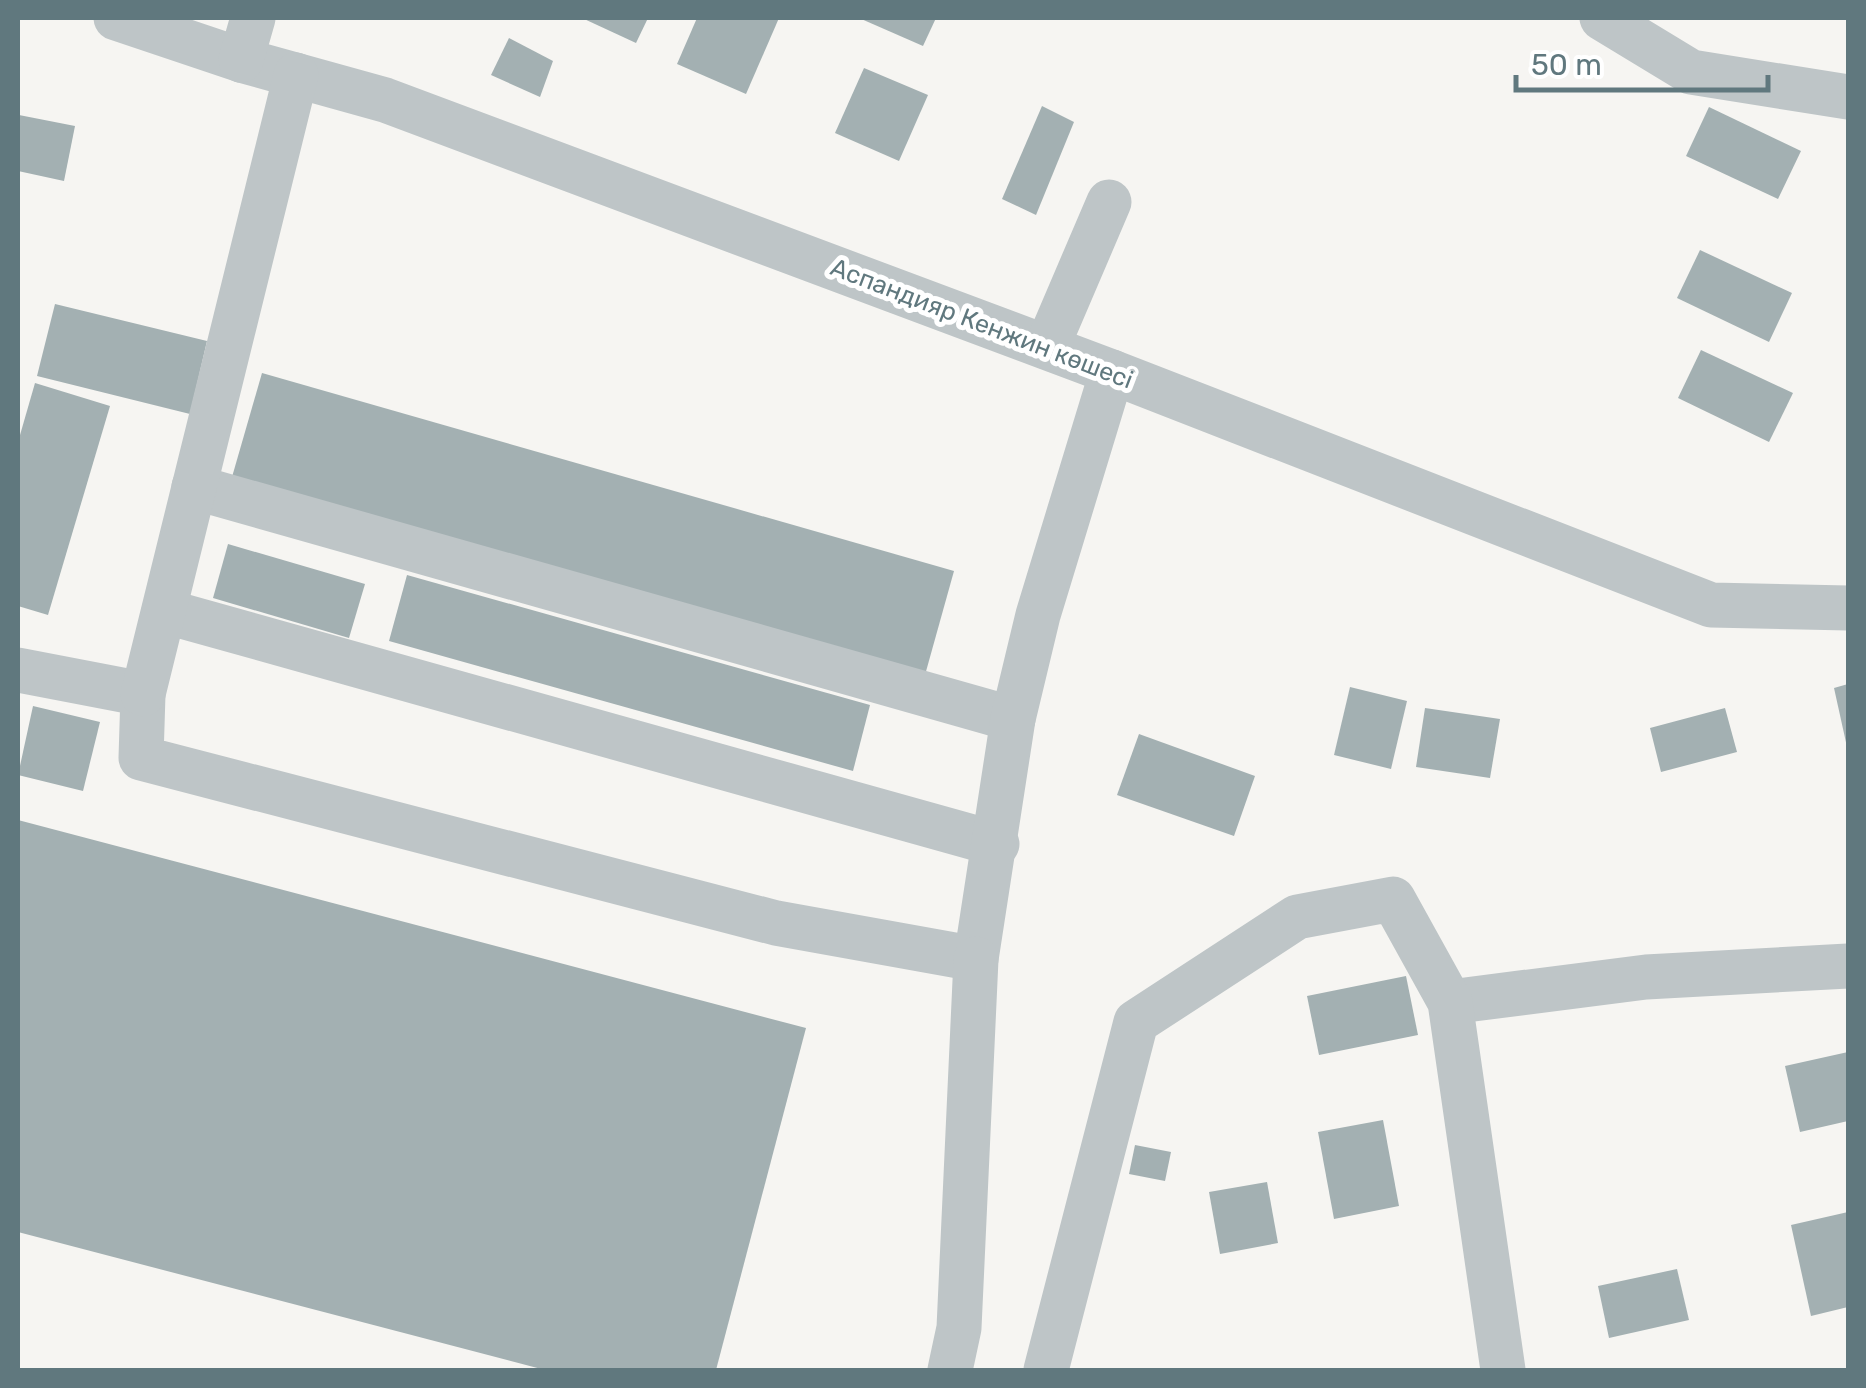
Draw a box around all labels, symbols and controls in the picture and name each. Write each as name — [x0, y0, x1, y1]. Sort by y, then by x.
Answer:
scale bar — [1516, 30, 1768, 92]
text: 50 m — [1531, 47, 1602, 83]
street label: Аспандияр Кенжин көшесі — [827, 252, 1137, 395]

